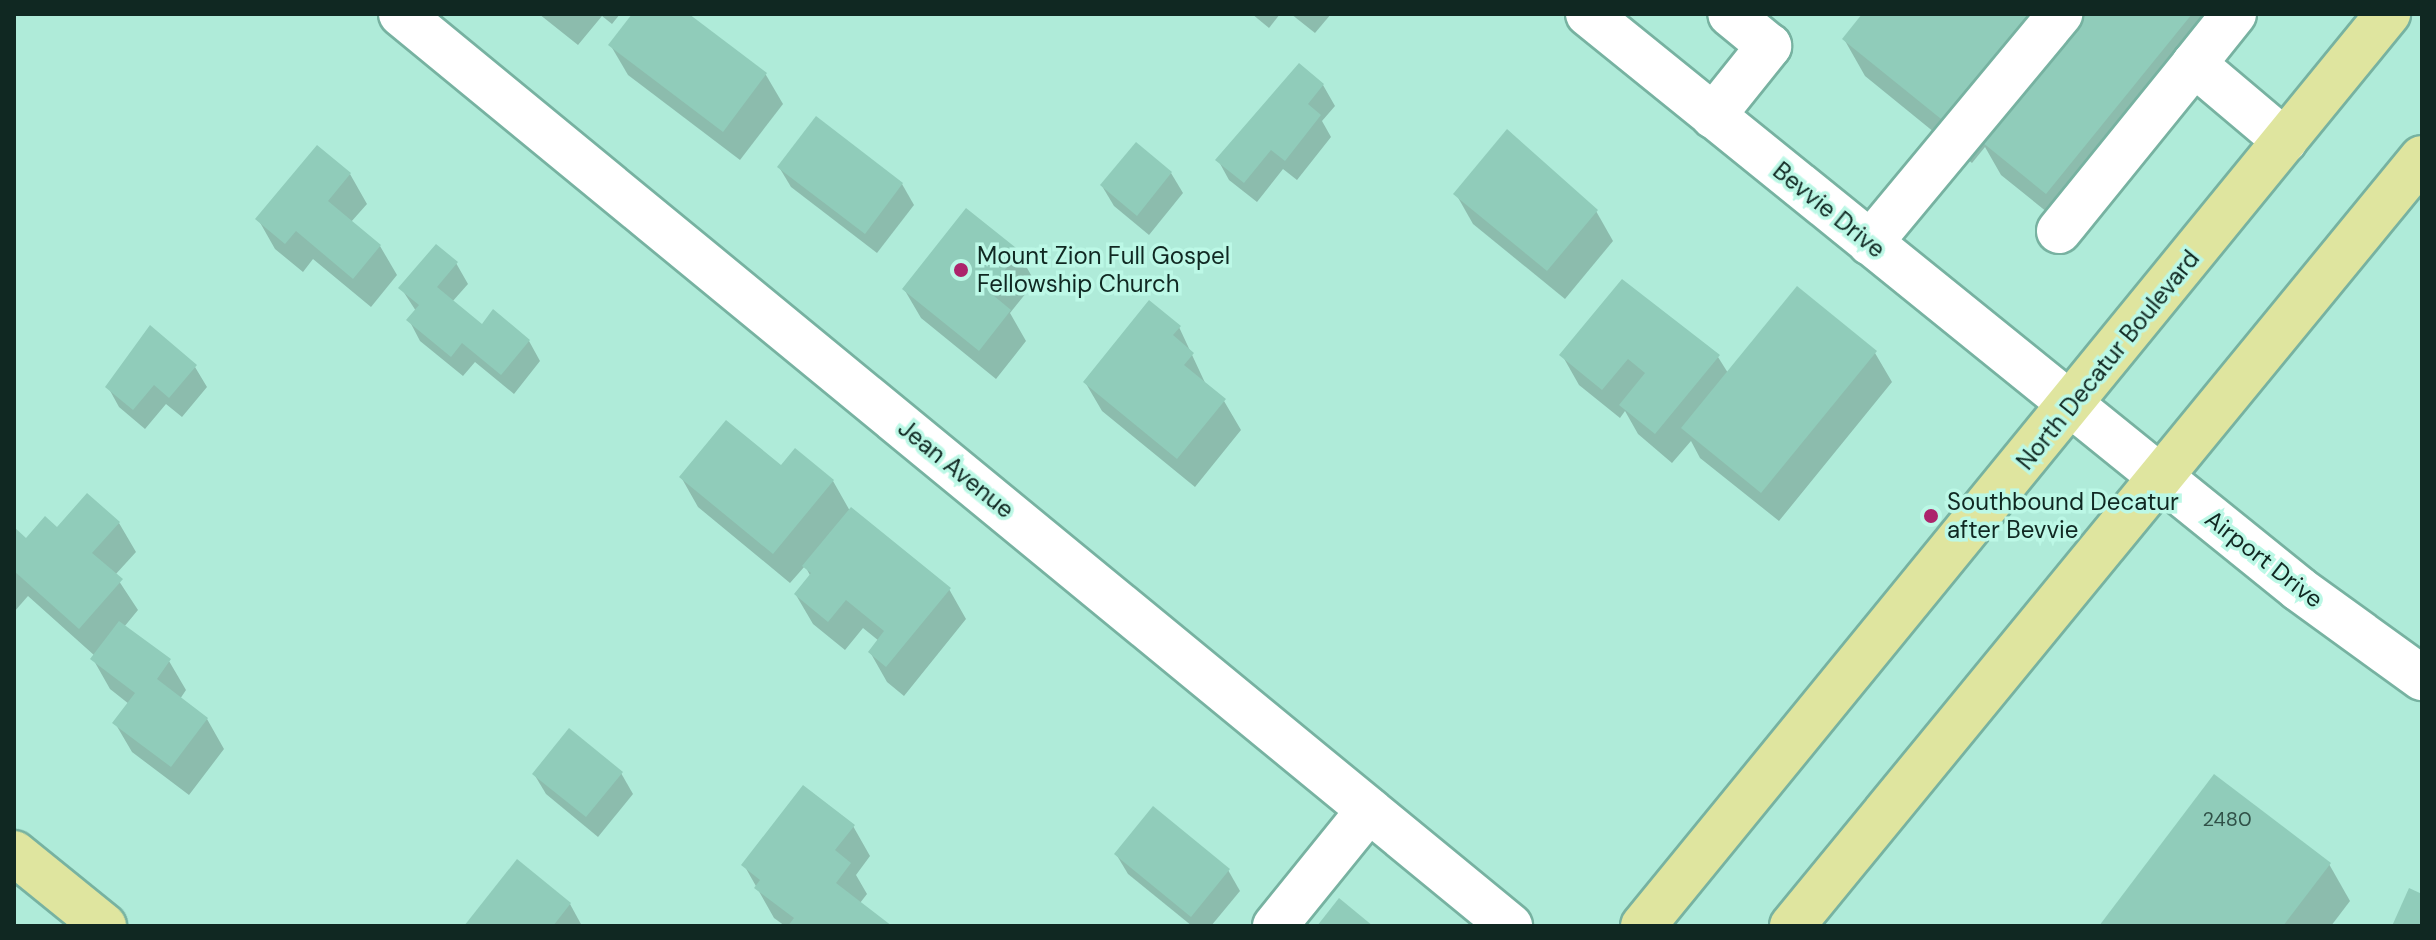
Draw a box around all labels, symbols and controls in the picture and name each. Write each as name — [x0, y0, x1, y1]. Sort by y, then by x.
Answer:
street label: Bevvie Drive — [1767, 156, 1891, 264]
place label: Mount Zion Full Gospel Fellowship Church — [977, 242, 1230, 298]
street label: North Decatur Boulevard — [2011, 245, 2205, 475]
marker: Mount Zion Full Gospel Fellowship Church — [952, 261, 970, 279]
street label: Jean Avenue — [892, 414, 1020, 524]
place label: Southbound Decatur after Bevvie — [1947, 488, 2179, 544]
street label: Airport Drive — [2199, 504, 2329, 614]
marker: Southbound Decatur after Bevvie — [1922, 507, 1940, 525]
house number: 2480 — [2202, 807, 2252, 831]

